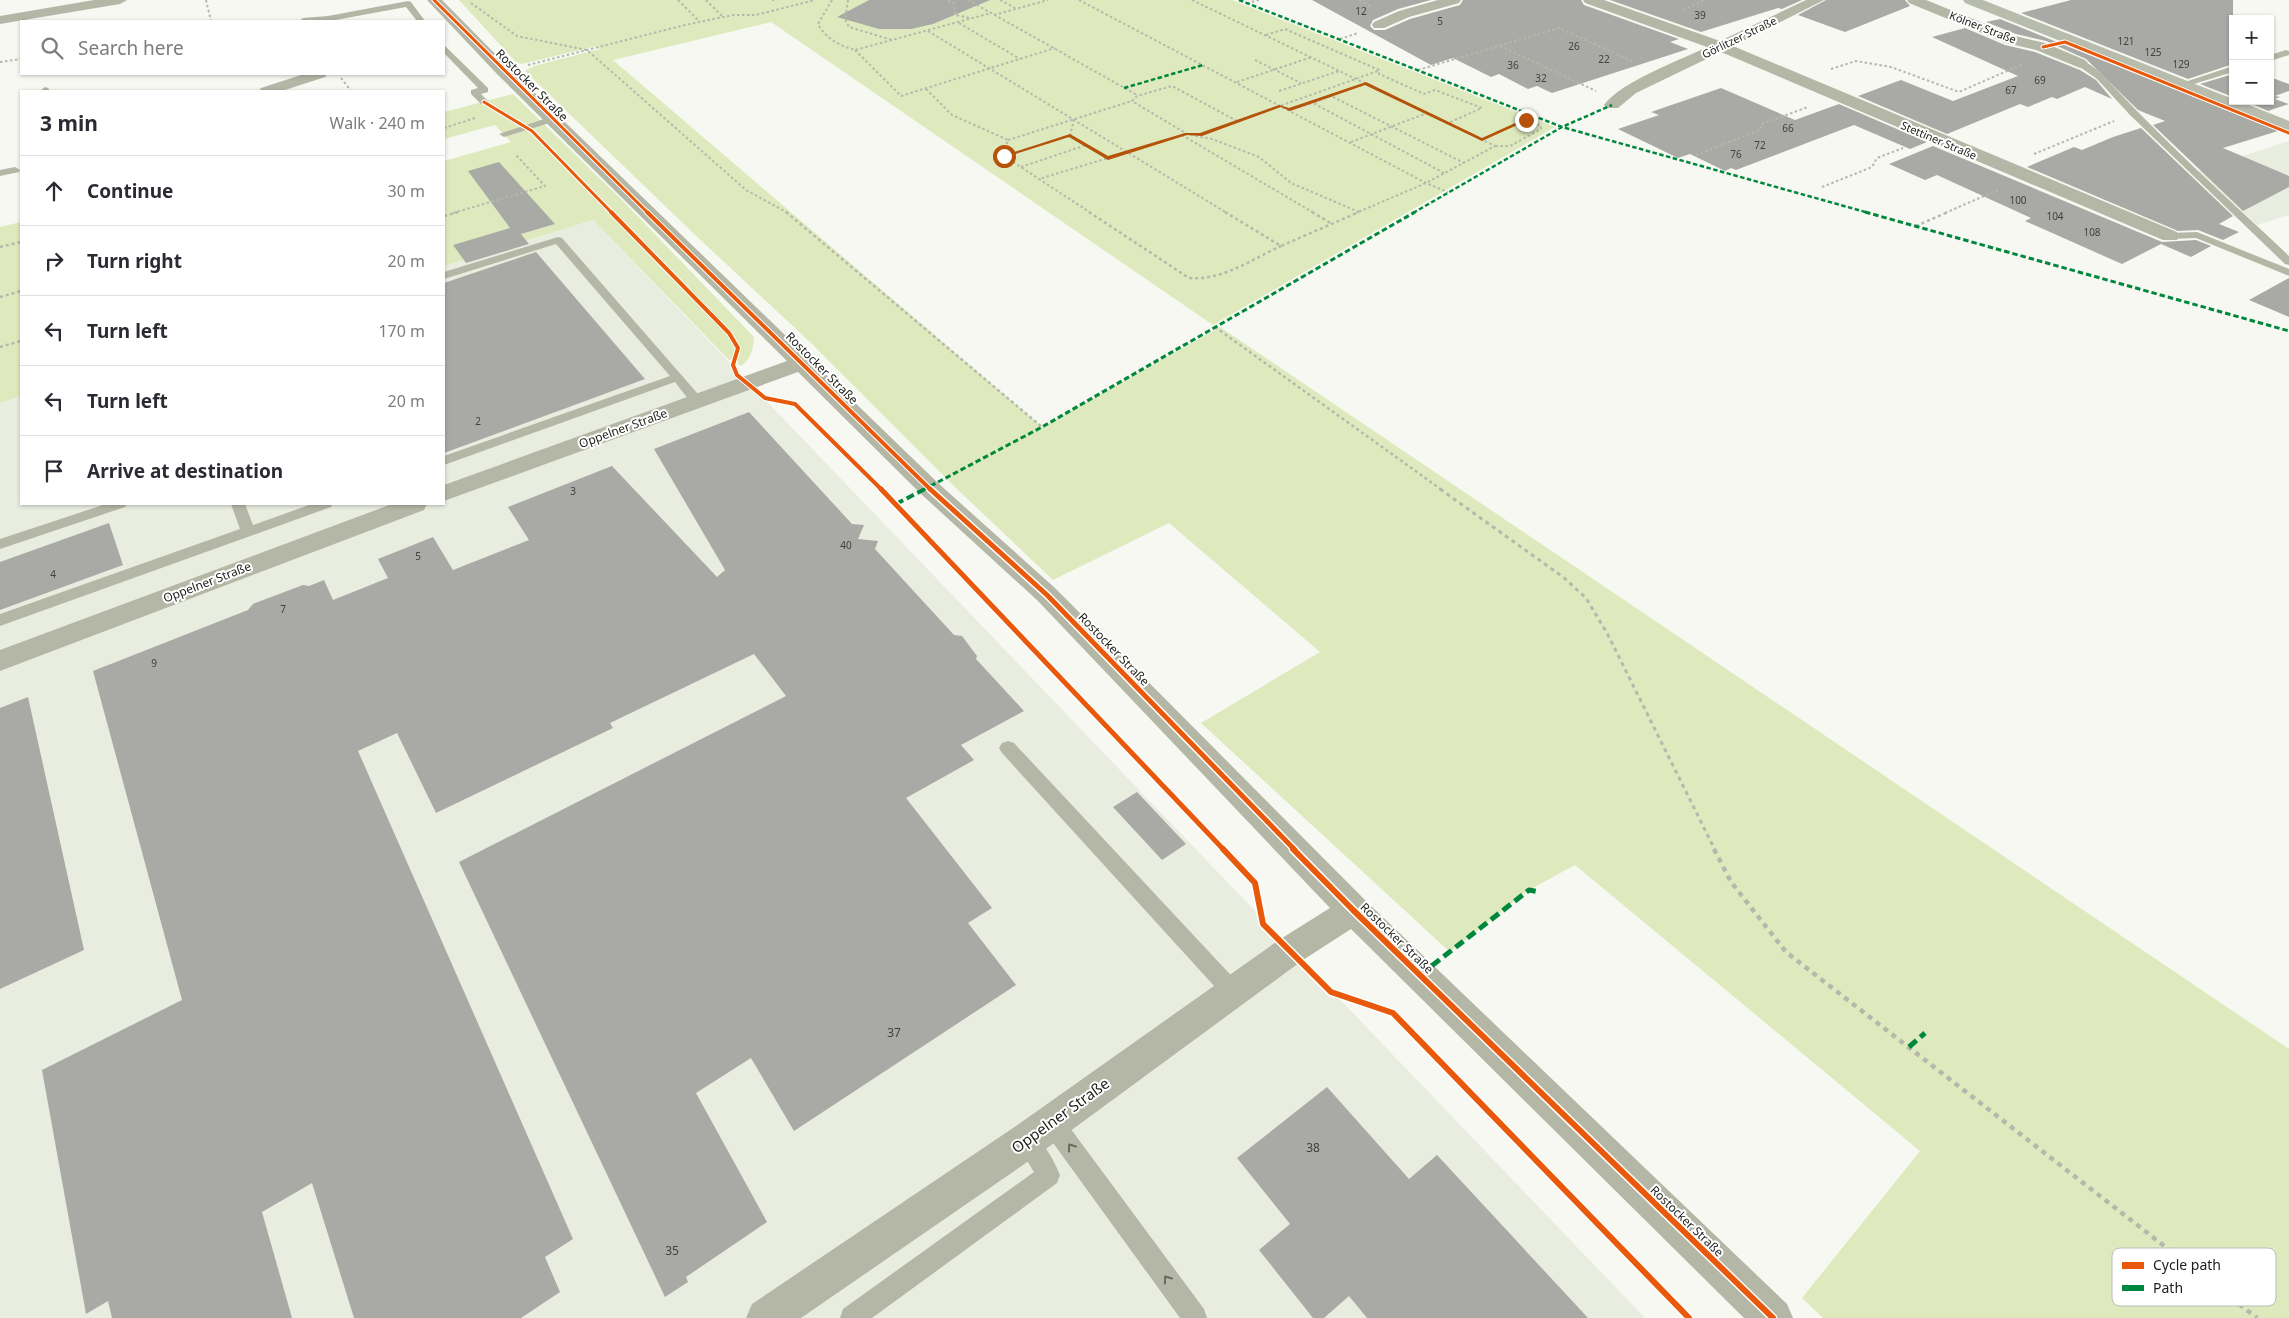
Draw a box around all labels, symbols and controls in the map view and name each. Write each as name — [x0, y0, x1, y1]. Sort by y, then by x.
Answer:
house number: 12 — [1355, 4, 1367, 18]
street label: Kölner Straße — [1947, 7, 2019, 47]
house number: 39 — [1694, 8, 1706, 22]
street label: Görlitzer Straße — [1699, 12, 1779, 62]
house number: 5 — [1437, 14, 1443, 28]
map controls — [2229, 15, 2274, 105]
button: + — [2229, 15, 2274, 60]
search box — [20, 20, 445, 75]
icon: search — [38, 34, 66, 62]
house number: 121 — [2117, 34, 2135, 48]
text: Search here — [78, 35, 184, 61]
house number: 26 — [1568, 39, 1580, 53]
street label: Rostocker Straße — [492, 45, 572, 125]
house number: 125 — [2144, 45, 2162, 59]
house number: 22 — [1598, 52, 1610, 66]
house number: 129 — [2172, 57, 2190, 71]
house number: 36 — [1507, 58, 1519, 72]
button: − — [2229, 60, 2274, 105]
house number: 32 — [1535, 71, 1547, 85]
house number: 69 — [2034, 73, 2046, 87]
house number: 67 — [2005, 83, 2017, 97]
text: 3 min — [40, 109, 98, 137]
route end — [1515, 109, 1538, 132]
text: Walk · 240 m — [330, 112, 425, 134]
street label: Stettiner Straße — [1899, 117, 1979, 163]
house number: 66 — [1782, 121, 1794, 135]
house number: 72 — [1754, 138, 1766, 152]
route start — [993, 145, 1016, 168]
house number: 76 — [1730, 147, 1742, 161]
icon: ahead — [40, 177, 68, 205]
text: Continue — [87, 178, 173, 204]
text: 30 m — [388, 180, 425, 202]
house number: 100 — [2009, 193, 2027, 207]
house number: 104 — [2046, 209, 2064, 223]
house number: 108 — [2083, 225, 2101, 239]
icon: right — [40, 247, 68, 275]
text: Turn right — [87, 248, 182, 274]
text: 20 m — [388, 250, 425, 272]
icon: left — [40, 317, 68, 345]
text: Turn left — [87, 318, 168, 344]
text: 170 m — [378, 320, 425, 342]
street label: Rostocker Straße — [782, 328, 862, 408]
icon: left — [40, 387, 68, 415]
text: Turn left — [87, 388, 168, 414]
text: 20 m — [388, 390, 425, 412]
street label: Oppelner Straße — [576, 404, 670, 452]
house number: 2 — [475, 414, 481, 428]
icon: arrive — [40, 457, 68, 485]
text: Arrive at destination — [87, 458, 283, 484]
house number: 3 — [570, 484, 576, 498]
house number: 40 — [840, 538, 852, 552]
house number: 5 — [415, 549, 421, 563]
street label: Oppelner Straße — [161, 557, 254, 607]
house number: 4 — [50, 567, 56, 581]
house number: 7 — [280, 602, 286, 616]
street label: Rostocker Straße — [1075, 609, 1154, 690]
house number: 9 — [151, 656, 157, 670]
street label: Rostocker Straße — [1357, 899, 1438, 978]
house number: 37 — [887, 1024, 901, 1041]
street label: Oppelner Straße — [1007, 1073, 1113, 1157]
house number: 38 — [1306, 1139, 1320, 1156]
one-way arrow — [1068, 1143, 1077, 1153]
street label: Rostocker Straße — [1647, 1182, 1728, 1261]
house number: 35 — [665, 1242, 679, 1259]
legend — [2112, 1248, 2276, 1306]
text: Cycle path — [2153, 1255, 2221, 1274]
one-way arrow — [1164, 1276, 1172, 1285]
text: Path — [2153, 1278, 2183, 1297]

